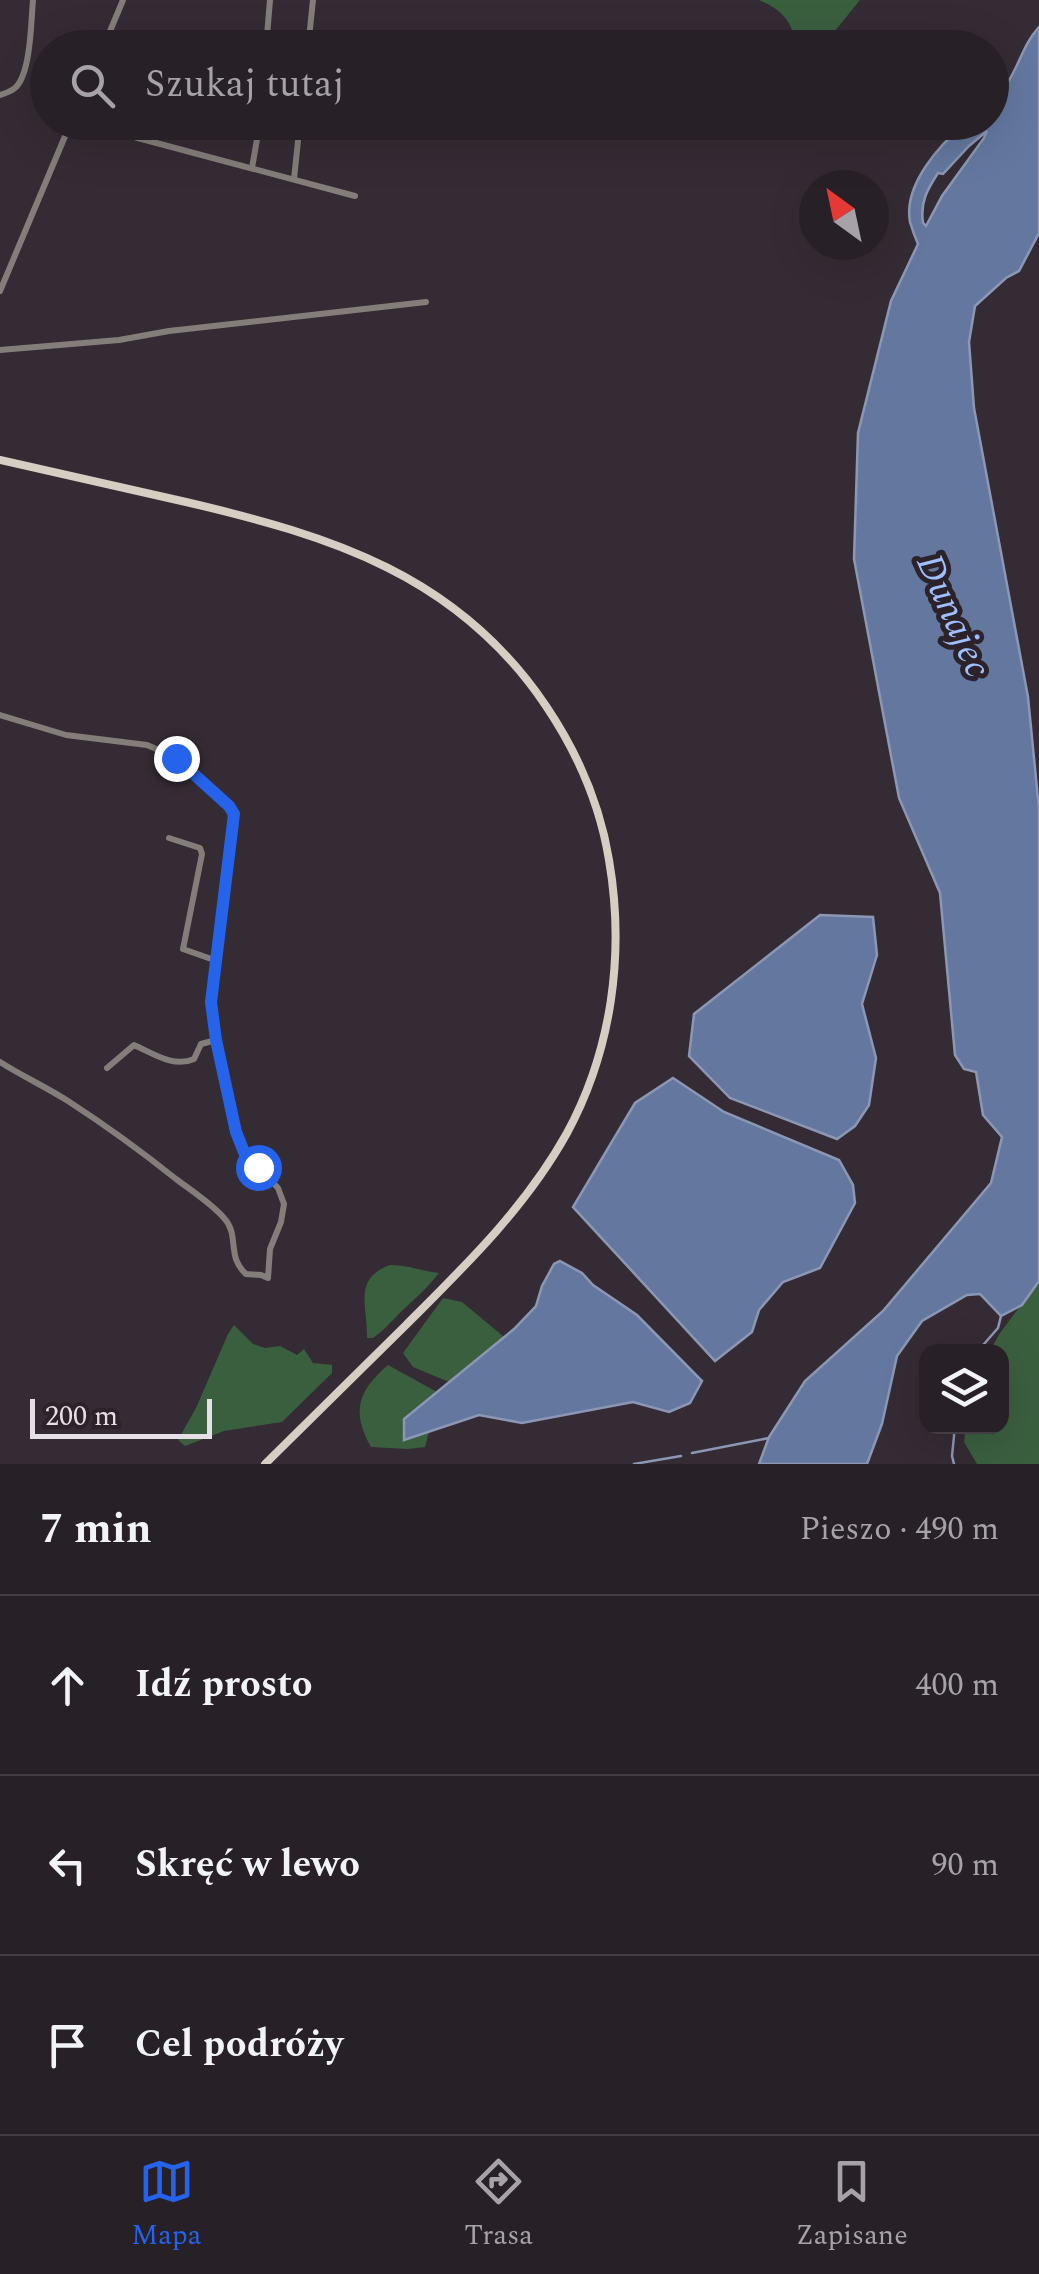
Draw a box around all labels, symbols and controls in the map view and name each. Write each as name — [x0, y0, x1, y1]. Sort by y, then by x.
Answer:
search box — [30, 30, 1009, 140]
text: Szukaj tutaj — [145, 56, 345, 114]
icon: search — [65, 58, 120, 113]
north arrow — [799, 170, 889, 260]
water label: Dunajec — [900, 545, 1006, 687]
route end — [154, 736, 200, 782]
route start — [236, 1145, 282, 1191]
map controls — [919, 1344, 1009, 1434]
button: layers — [919, 1344, 1009, 1434]
scale bar — [30, 1394, 212, 1438]
text: 200 m — [45, 1395, 118, 1438]
text: 7 min — [40, 1498, 152, 1561]
text: Pieszo · 490 m — [800, 1505, 999, 1554]
text: Idź prosto — [135, 1656, 312, 1714]
icon: ahead — [40, 1658, 95, 1713]
text: 400 m — [915, 1661, 999, 1710]
text: Skręć w lewo — [135, 1836, 360, 1894]
icon: left — [40, 1838, 95, 1893]
text: 90 m — [931, 1841, 999, 1890]
text: Cel podróży — [135, 2016, 343, 2074]
icon: arrive — [40, 2018, 95, 2073]
tab: Mapa — [131, 2154, 202, 2257]
tab: Trasa — [464, 2154, 533, 2257]
tab: Zapisane — [796, 2154, 908, 2257]

